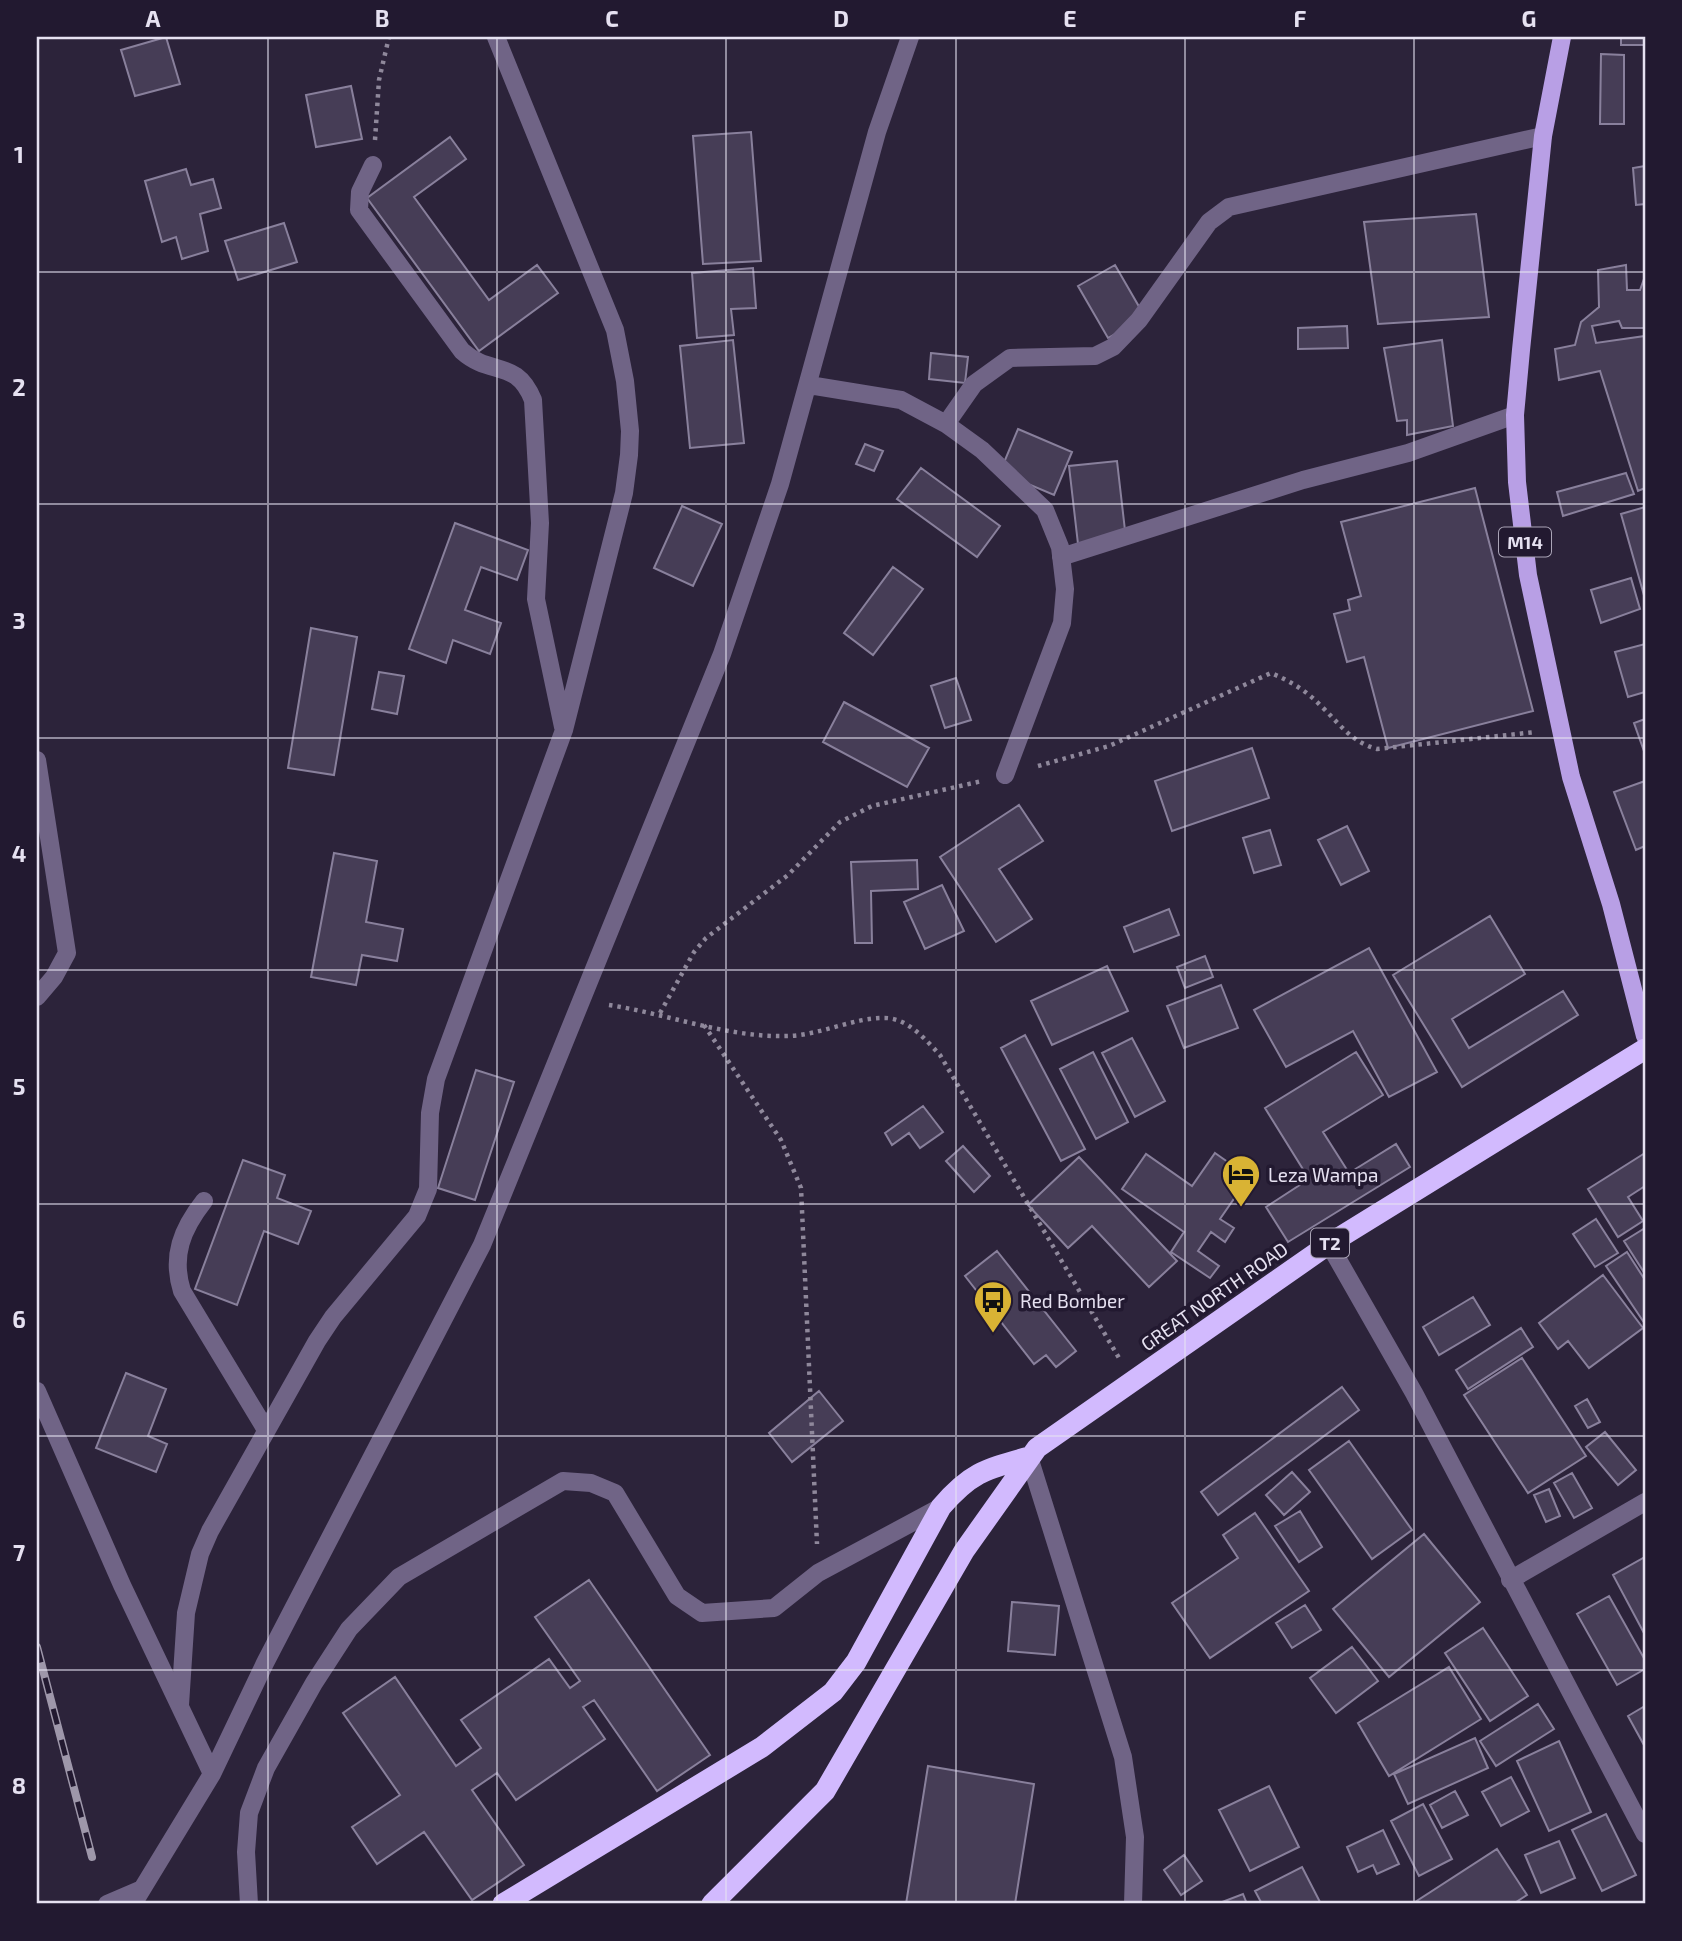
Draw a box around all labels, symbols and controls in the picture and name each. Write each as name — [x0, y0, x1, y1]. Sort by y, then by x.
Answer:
text: A — [145, 4, 161, 32]
text: B — [375, 4, 389, 32]
text: C — [605, 4, 619, 32]
text: D — [833, 4, 849, 32]
text: E — [1063, 4, 1077, 32]
text: F — [1294, 4, 1307, 32]
text: G — [1522, 4, 1536, 32]
text: 1 — [14, 140, 24, 168]
text: 2 — [12, 373, 26, 401]
road number: M14 — [1499, 528, 1551, 556]
text: 3 — [12, 606, 26, 634]
text: 4 — [12, 839, 26, 867]
text: 5 — [13, 1072, 25, 1100]
hotel icon: Leza Wampa — [1220, 1153, 1262, 1208]
place label: Leza Wampa — [1268, 1163, 1378, 1186]
road number: T2 — [1311, 1228, 1349, 1258]
street label: GREAT NORTH ROAD — [1136, 1237, 1292, 1355]
bus stop icon: Red Bomber — [972, 1279, 1014, 1334]
place label: Red Bomber — [1020, 1289, 1125, 1312]
text: 6 — [12, 1305, 26, 1333]
text: 7 — [13, 1538, 25, 1566]
text: 8 — [12, 1771, 26, 1799]

